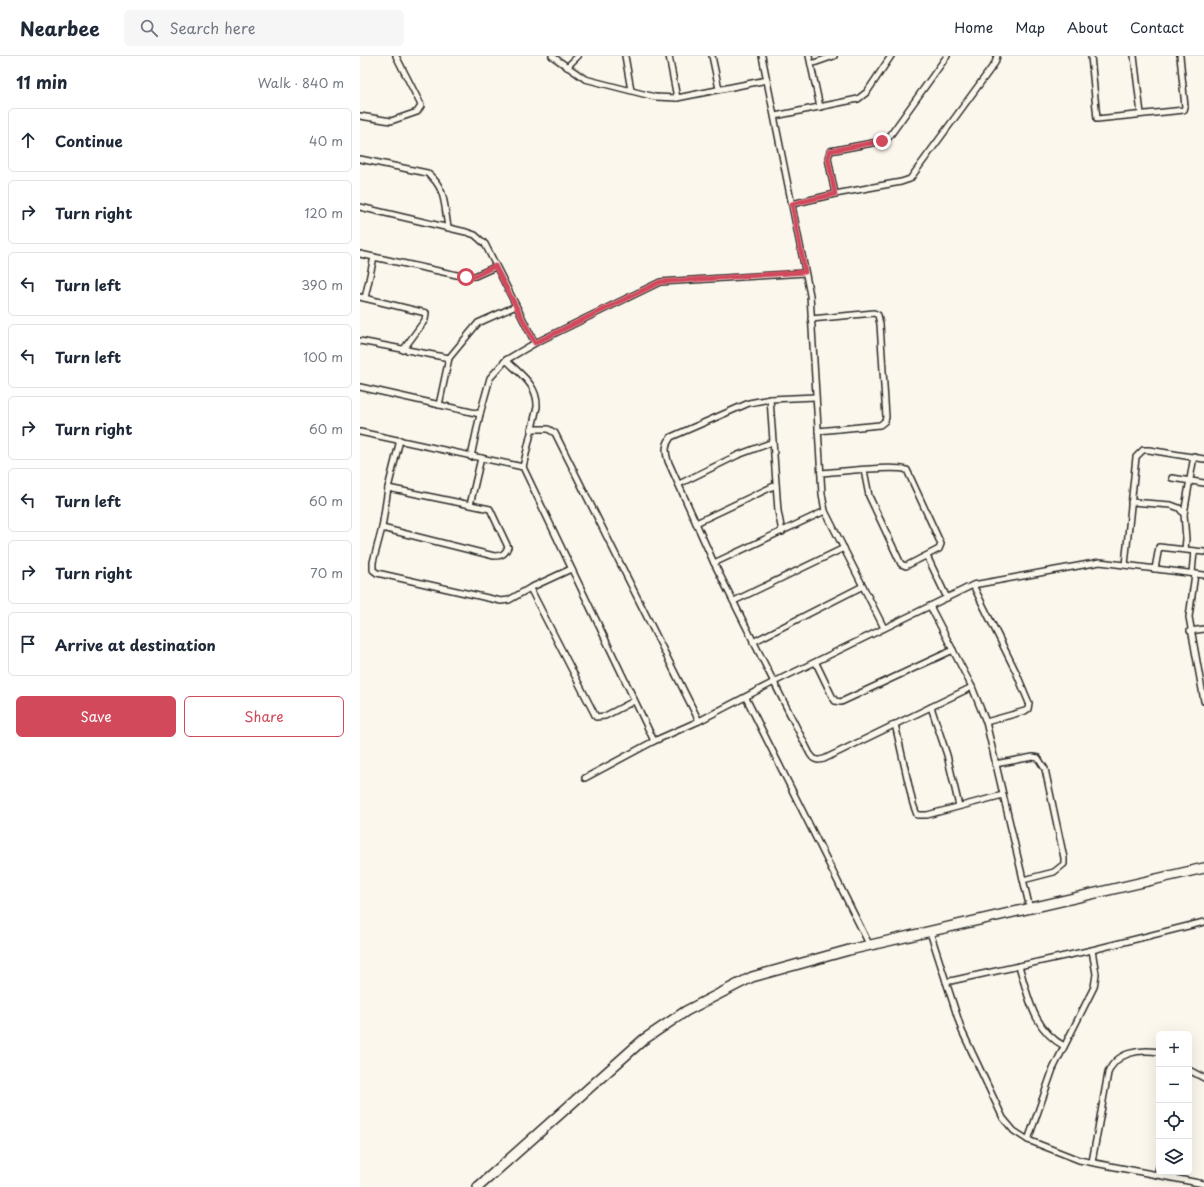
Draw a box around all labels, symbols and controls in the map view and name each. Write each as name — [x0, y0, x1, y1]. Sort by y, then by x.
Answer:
search box — [124, 10, 404, 46]
text: Nearbee — [20, 14, 100, 42]
text: Search here — [170, 16, 255, 39]
icon: search — [138, 17, 160, 39]
text: Home — [954, 17, 993, 38]
text: Map — [1015, 17, 1045, 38]
text: About — [1067, 17, 1108, 38]
text: Contact — [1130, 17, 1184, 38]
text: 11 min — [16, 69, 68, 95]
text: Walk · 840 m — [258, 73, 344, 92]
icon: ahead — [17, 129, 39, 151]
text: Continue — [55, 129, 123, 152]
text: 40 m — [309, 131, 343, 150]
route end — [873, 132, 891, 150]
icon: right — [17, 201, 39, 223]
text: Turn right — [55, 201, 132, 224]
text: 120 m — [304, 203, 343, 222]
route start — [457, 268, 475, 286]
icon: left — [17, 273, 39, 295]
text: Turn left — [55, 273, 121, 296]
text: 390 m — [301, 275, 343, 294]
icon: left — [17, 345, 39, 367]
text: Turn left — [55, 345, 121, 368]
text: 100 m — [303, 347, 343, 366]
icon: right — [17, 417, 39, 439]
text: Turn right — [55, 417, 132, 440]
text: 60 m — [309, 419, 343, 438]
icon: left — [17, 489, 39, 511]
text: Turn left — [55, 489, 121, 512]
text: 60 m — [309, 491, 343, 510]
icon: right — [17, 561, 39, 583]
text: Turn right — [55, 561, 132, 584]
text: 70 m — [310, 563, 343, 582]
icon: arrive — [17, 633, 39, 655]
text: Arrive at destination — [55, 633, 216, 656]
button: Save — [16, 696, 176, 737]
button: Share — [184, 696, 344, 737]
map controls — [1156, 1031, 1192, 1175]
button: + — [1156, 1031, 1192, 1067]
button: − — [1156, 1067, 1192, 1103]
button: locate — [1156, 1103, 1192, 1139]
button: layers — [1156, 1139, 1192, 1175]

